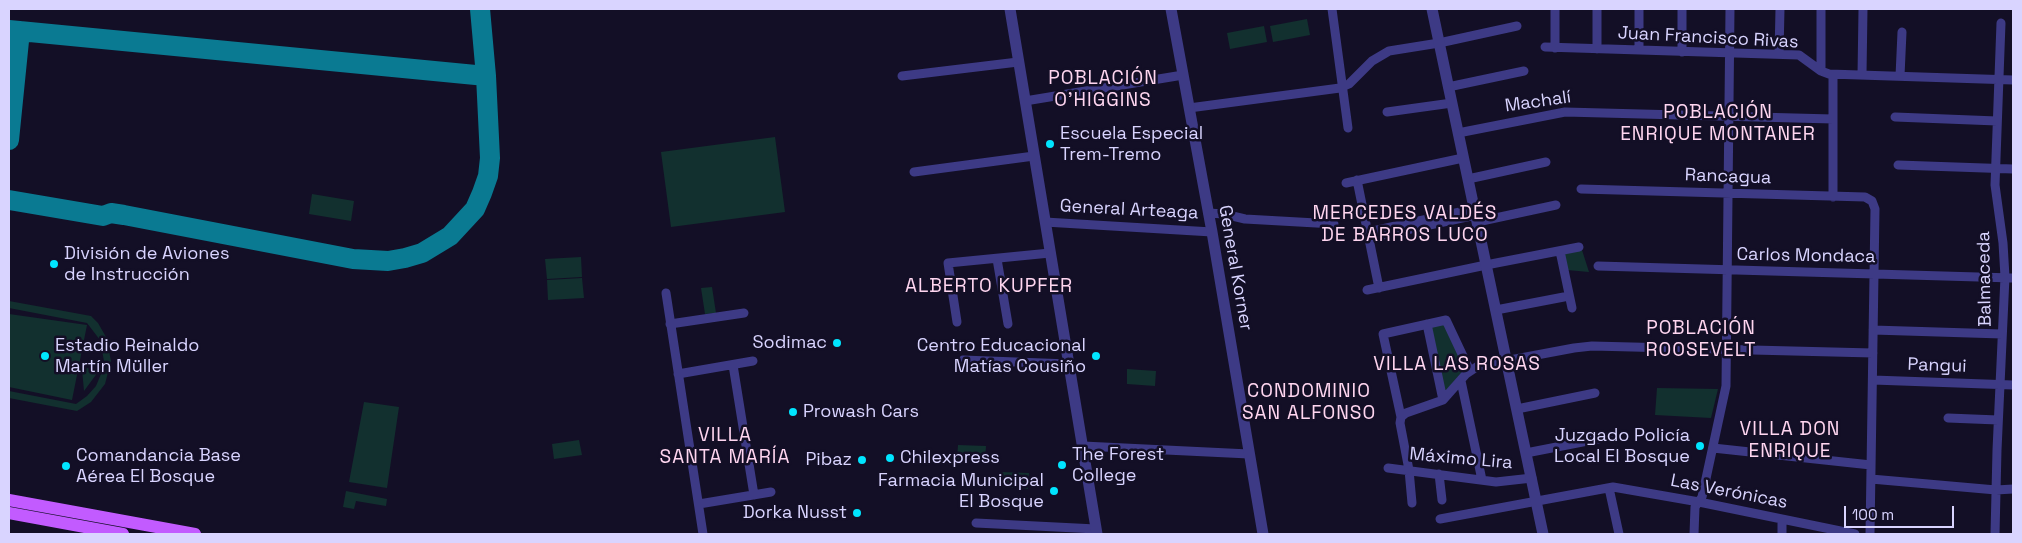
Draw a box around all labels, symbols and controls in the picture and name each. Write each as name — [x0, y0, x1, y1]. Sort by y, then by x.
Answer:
street label: Juan Francisco Rivas — [1617, 22, 1799, 54]
district label: POBLACIÓN O'HIGGINS — [1047, 68, 1159, 112]
street label: Machalí — [1503, 87, 1573, 117]
district label: POBLACIÓN ENRIQUE MONTANER — [1618, 102, 1818, 146]
place label: Escuela Especial Trem-Tremo — [1060, 123, 1203, 166]
marker: Escuela Especial Trem-Tremo — [1044, 138, 1056, 150]
street label: Rancagua — [1684, 165, 1772, 189]
street label: General Arteaga — [1059, 196, 1199, 224]
district label: MERCEDES VALDÉS DE BARROS LUCO — [1311, 203, 1499, 247]
street label: General Korner — [1213, 204, 1257, 332]
street label: Balmaceda — [1973, 231, 1997, 327]
place label: División de Aviones de Instrucción — [64, 243, 229, 286]
street label: Carlos Mondaca — [1736, 244, 1876, 268]
marker: División de Aviones de Instrucción — [48, 258, 60, 270]
district label: ALBERTO KUPFER — [903, 276, 1075, 298]
district label: POBLACIÓN ROOSEVELT — [1644, 318, 1758, 362]
place label: Sodimac — [752, 332, 827, 354]
place label: Estadio Reinaldo Martín Müller — [55, 335, 199, 378]
place label: Centro Educacional Matías Cousiño — [917, 335, 1086, 378]
marker: Sodimac — [831, 337, 843, 349]
marker: Estadio Reinaldo Martín Müller — [39, 350, 51, 362]
marker: Centro Educacional Matías Cousiño — [1090, 350, 1102, 362]
district label: VILLA LAS ROSAS — [1371, 354, 1543, 376]
street label: Pangui — [1907, 354, 1967, 378]
district label: CONDOMINIO SAN ALFONSO — [1241, 381, 1377, 425]
place label: Prowash Cars — [803, 401, 919, 423]
marker: Prowash Cars — [787, 406, 799, 418]
district label: VILLA DON ENRIQUE — [1738, 419, 1842, 463]
district label: VILLA SANTA MARÍA — [658, 425, 792, 469]
place label: Juzgado Policía Local El Bosque — [1554, 425, 1690, 468]
marker: Juzgado Policía Local El Bosque — [1694, 440, 1706, 452]
place label: The Forest College — [1072, 444, 1164, 486]
street label: Máximo Lira — [1409, 444, 1513, 474]
place label: Comandancia Base Aérea El Bosque — [76, 445, 241, 488]
place label: Chilexpress — [900, 447, 1000, 469]
place label: Pibaz — [805, 449, 852, 471]
marker: Chilexpress — [884, 452, 896, 464]
marker: Pibaz — [856, 454, 868, 466]
marker: The Forest College — [1056, 459, 1068, 471]
marker: Comandancia Base Aérea El Bosque — [60, 460, 72, 472]
place label: Farmacia Municipal El Bosque — [878, 470, 1044, 512]
street label: Las Verónicas — [1669, 470, 1789, 514]
marker: Farmacia Municipal El Bosque — [1048, 485, 1060, 497]
scale bar — [1847, 496, 1957, 528]
place label: Dorka Nusst — [743, 502, 847, 524]
text: 100 m — [1852, 505, 1894, 524]
marker: Dorka Nusst — [851, 507, 863, 519]

